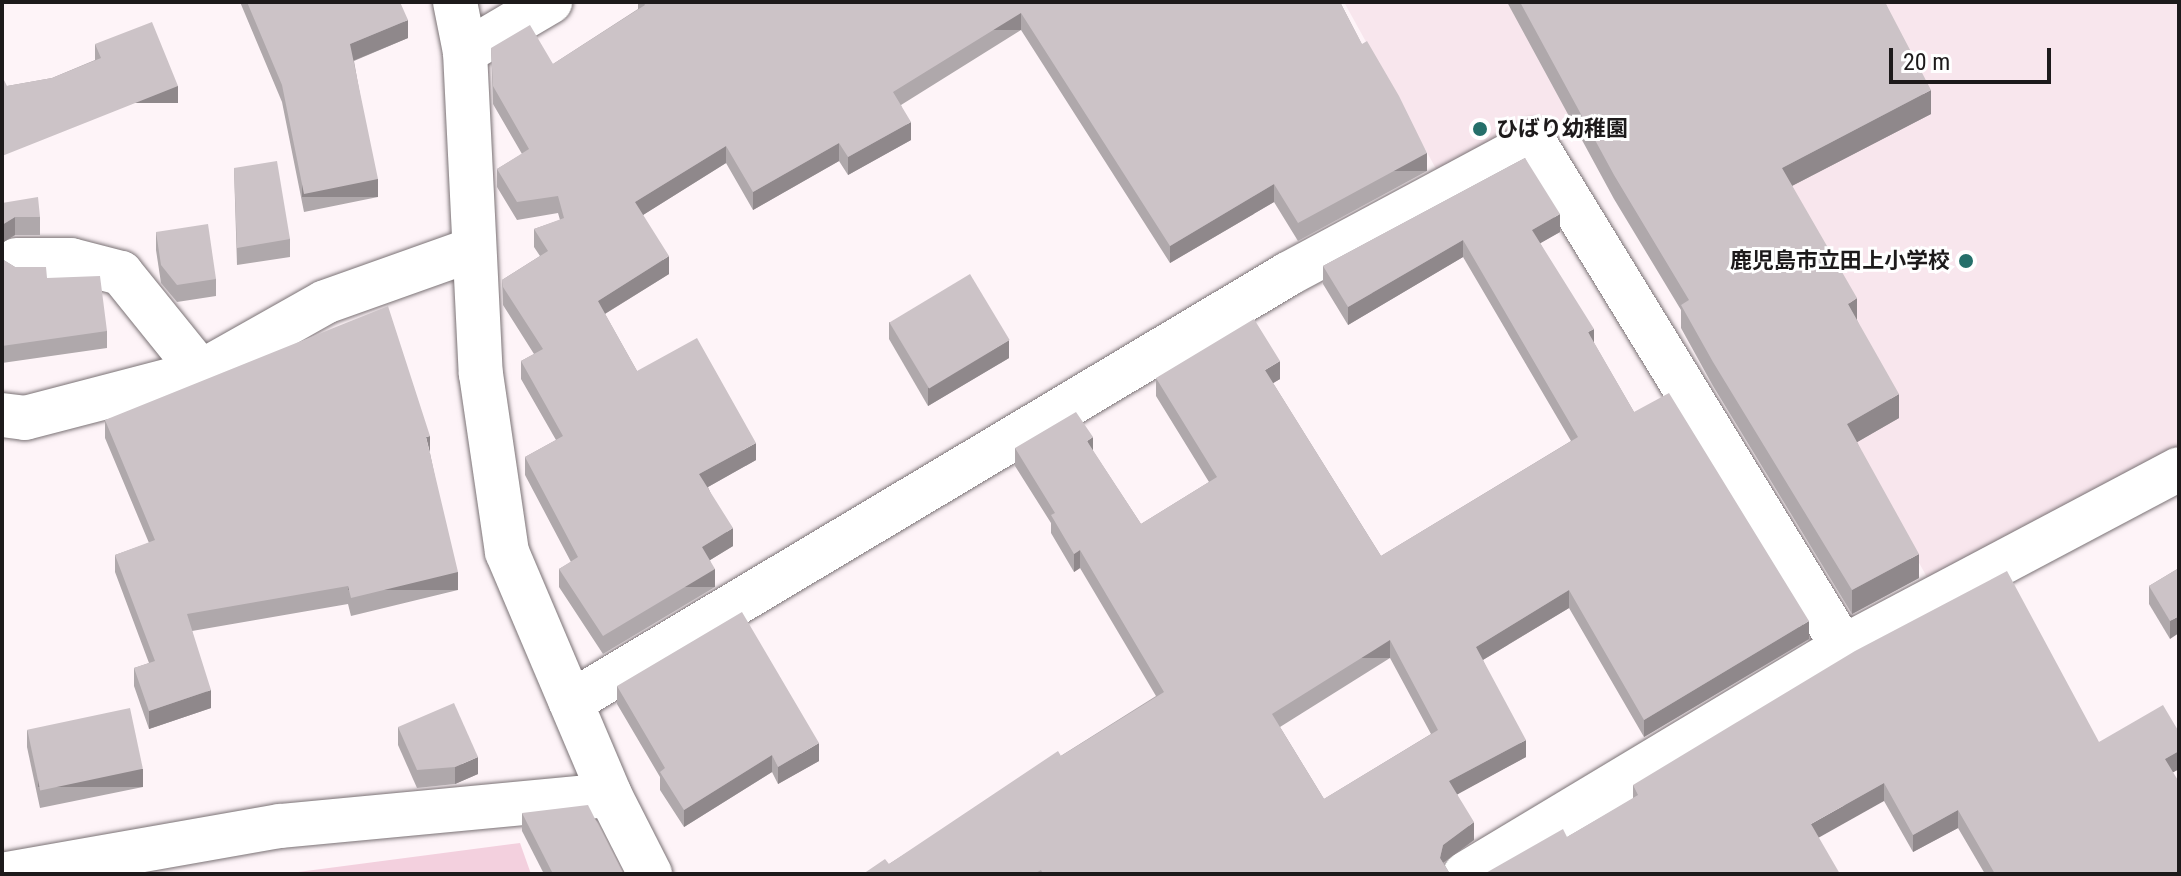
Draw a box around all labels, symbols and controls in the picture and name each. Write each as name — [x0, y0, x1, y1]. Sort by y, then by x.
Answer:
scale bar — [1893, 32, 2055, 82]
text: 20 m — [1903, 48, 1950, 76]
place label: ひばり幼稚園 — [1496, 116, 1628, 142]
marker: ひばり幼稚園 — [1471, 120, 1489, 138]
place label: 鹿児島市立田上小学校 — [1730, 248, 1950, 274]
marker: 鹿児島市立田上小学校 — [1957, 252, 1975, 270]

